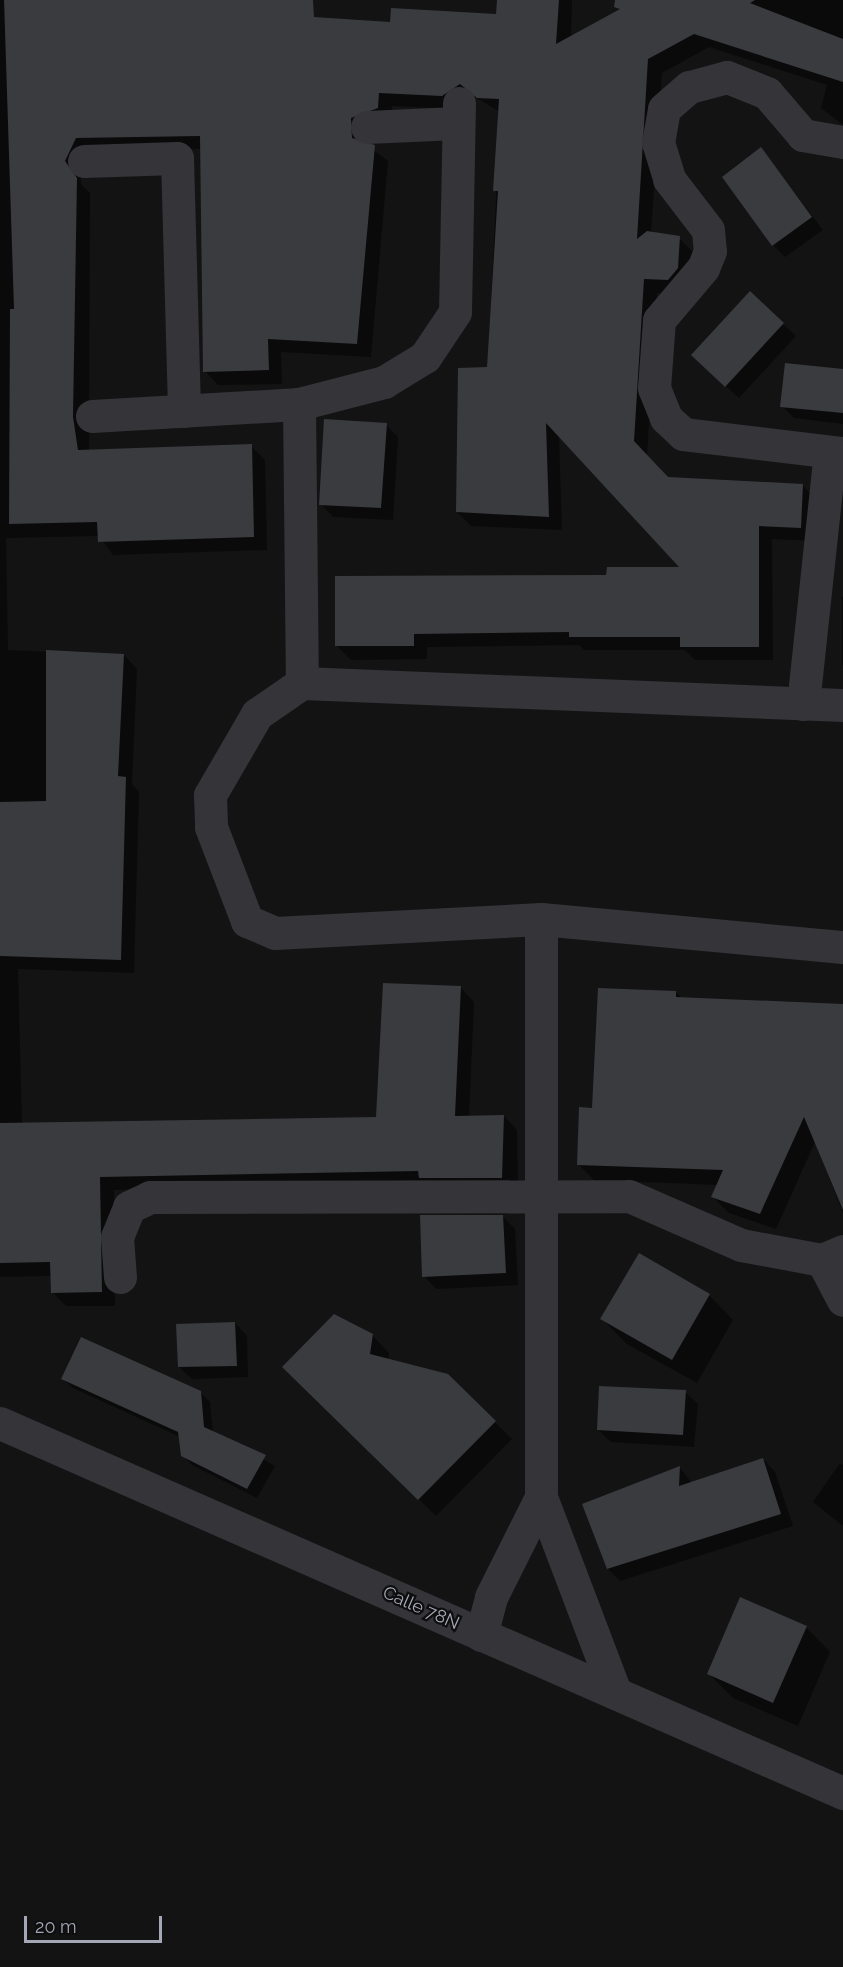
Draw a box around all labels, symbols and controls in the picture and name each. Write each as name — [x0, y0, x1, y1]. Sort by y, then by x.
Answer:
street label: Calle 78N — [379, 1582, 463, 1634]
scale bar — [27, 1904, 165, 1942]
text: 20 m — [35, 1916, 77, 1937]

